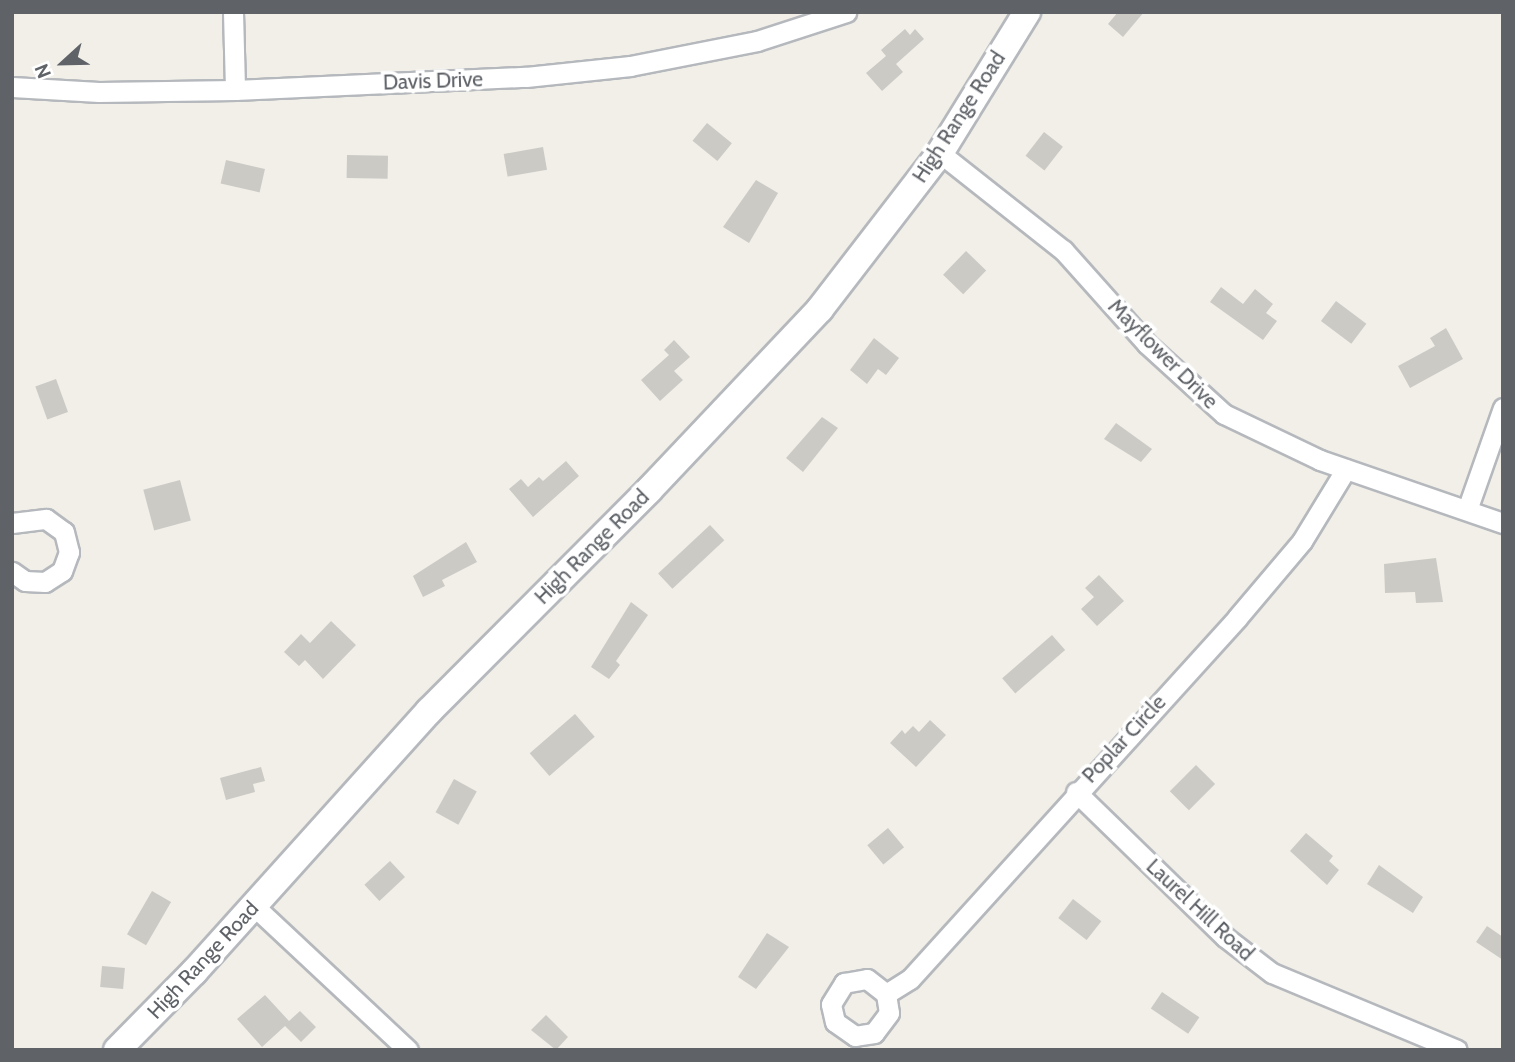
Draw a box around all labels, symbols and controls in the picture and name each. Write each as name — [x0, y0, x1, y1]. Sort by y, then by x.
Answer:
north arrow — [28, 28, 98, 98]
street label: High Range Road — [907, 47, 1011, 187]
text: N — [30, 61, 56, 82]
street label: Davis Drive — [383, 67, 483, 95]
street label: Mayflower Drive — [1103, 294, 1223, 414]
street label: High Range Road — [530, 485, 654, 609]
street label: Poplar Circle — [1077, 690, 1171, 788]
street label: Laurel Hill Road — [1141, 854, 1259, 966]
street label: High Range Road — [142, 896, 264, 1024]

